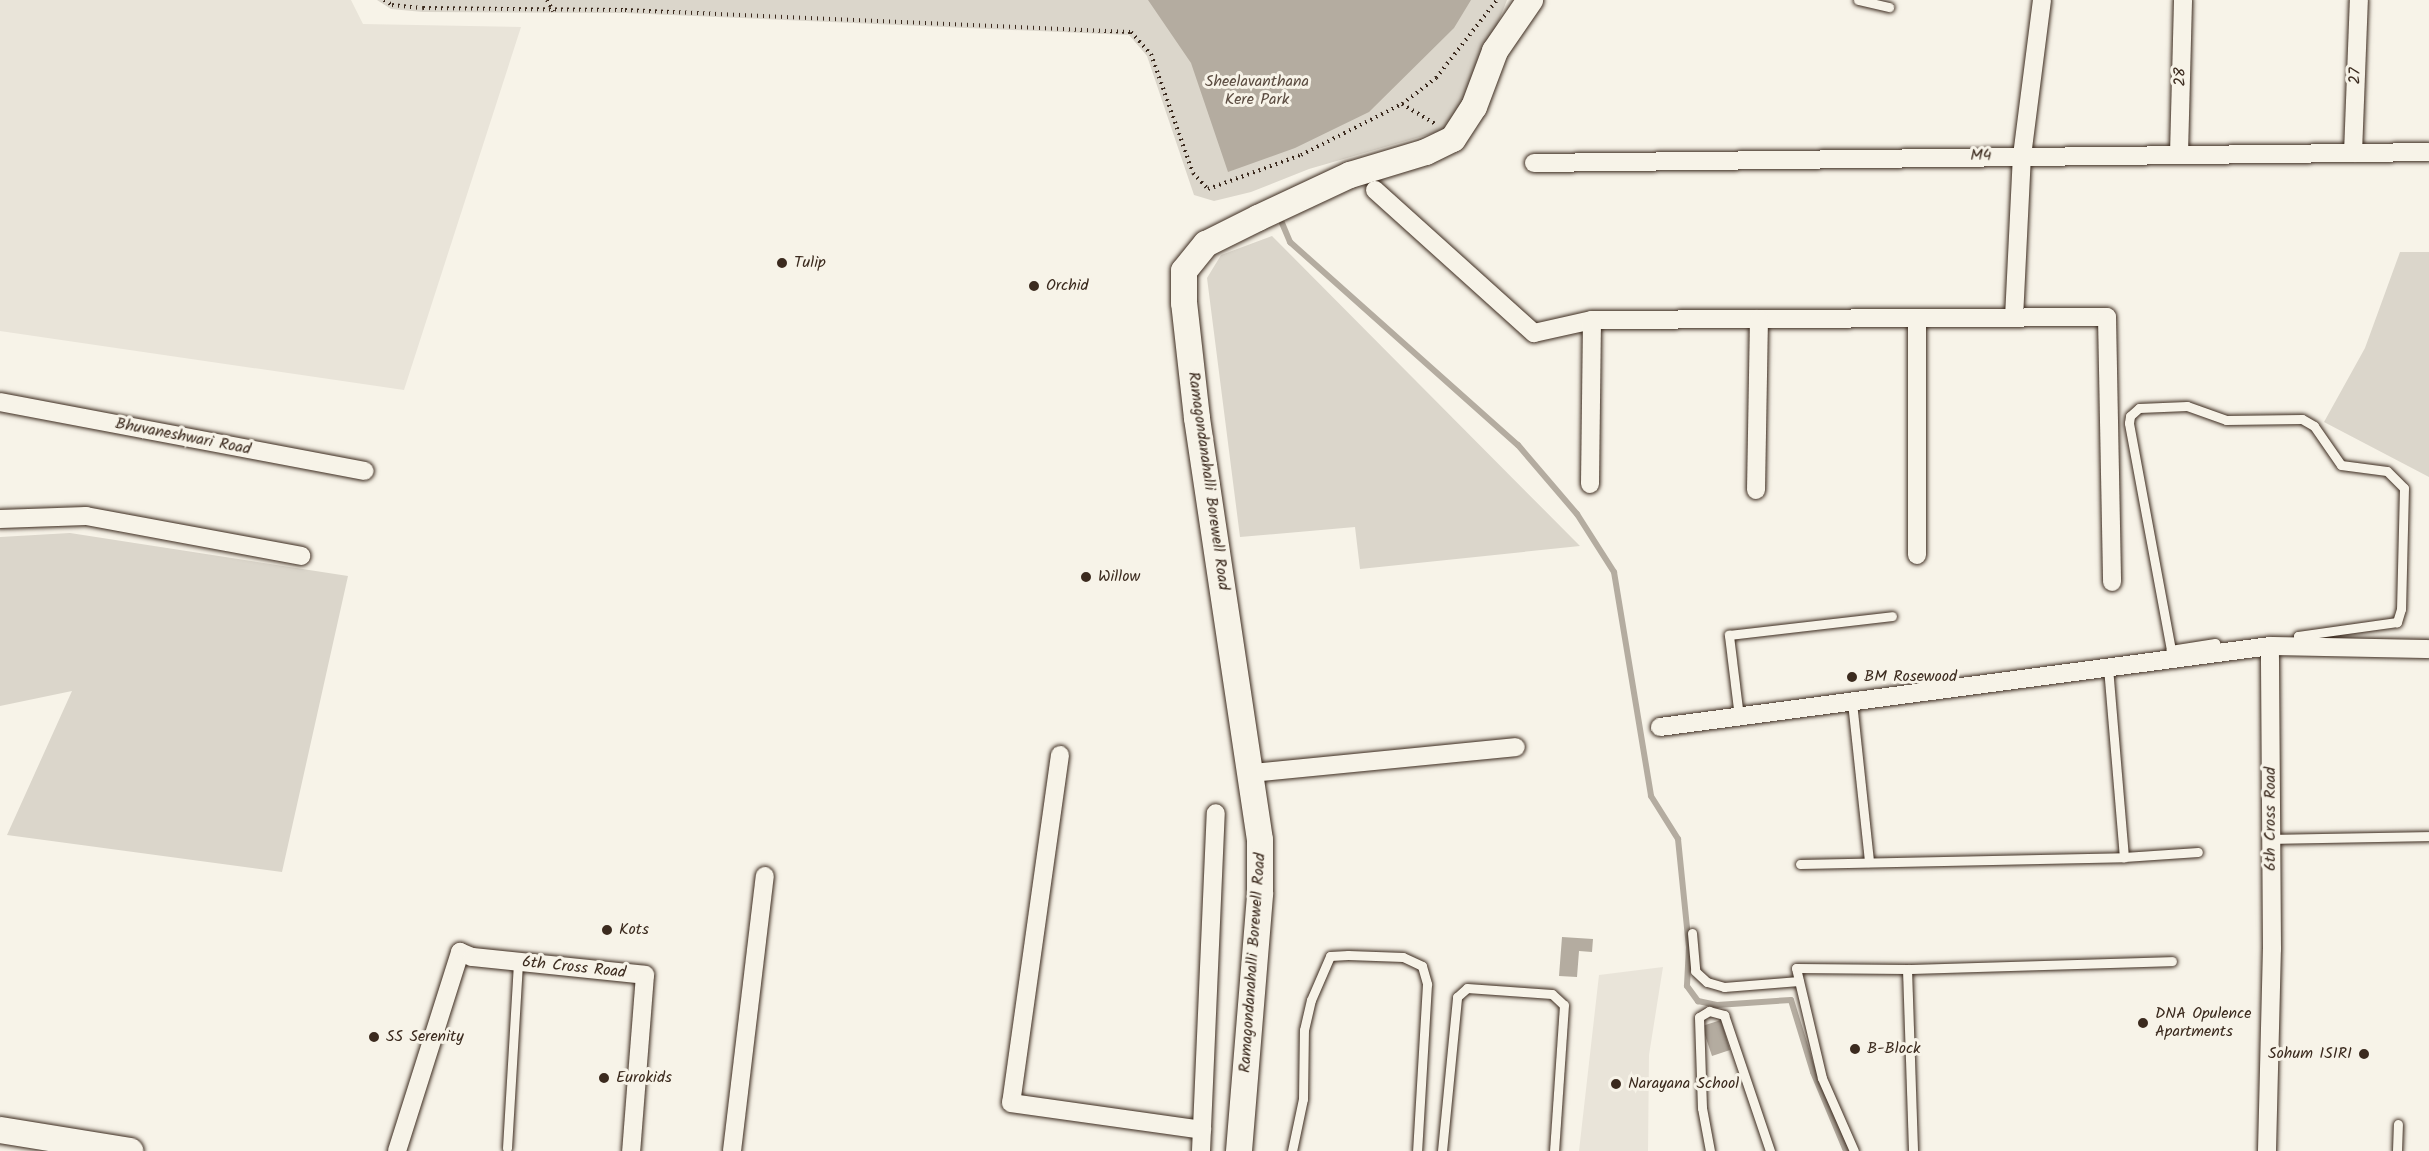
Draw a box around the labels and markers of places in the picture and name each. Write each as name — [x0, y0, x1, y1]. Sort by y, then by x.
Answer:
place label: Tulip — [794, 253, 826, 273]
marker: Tulip — [775, 256, 789, 270]
place label: Orchid — [1046, 276, 1089, 296]
marker: Orchid — [1027, 279, 1041, 293]
place label: Willow — [1098, 567, 1140, 587]
marker: Willow — [1079, 570, 1093, 584]
place label: BM Rosewood — [1864, 667, 1957, 687]
marker: BM Rosewood — [1845, 670, 1859, 684]
place label: Kots — [619, 920, 649, 940]
marker: Kots — [600, 923, 614, 937]
place label: DNA Opulence Apartments — [2155, 1004, 2251, 1042]
marker: DNA Opulence Apartments — [2136, 1016, 2150, 1030]
place label: SS Serenity — [386, 1027, 464, 1047]
marker: SS Serenity — [367, 1030, 381, 1044]
place label: B-Block — [1867, 1039, 1921, 1059]
marker: B-Block — [1848, 1042, 1862, 1056]
place label: Sohum ISIRI — [2268, 1044, 2352, 1064]
marker: Sohum ISIRI — [2357, 1047, 2371, 1061]
place label: Eurokids — [616, 1068, 672, 1088]
marker: Eurokids — [597, 1071, 611, 1085]
place label: Narayana School — [1628, 1074, 1739, 1094]
marker: Narayana School — [1609, 1077, 1623, 1091]

